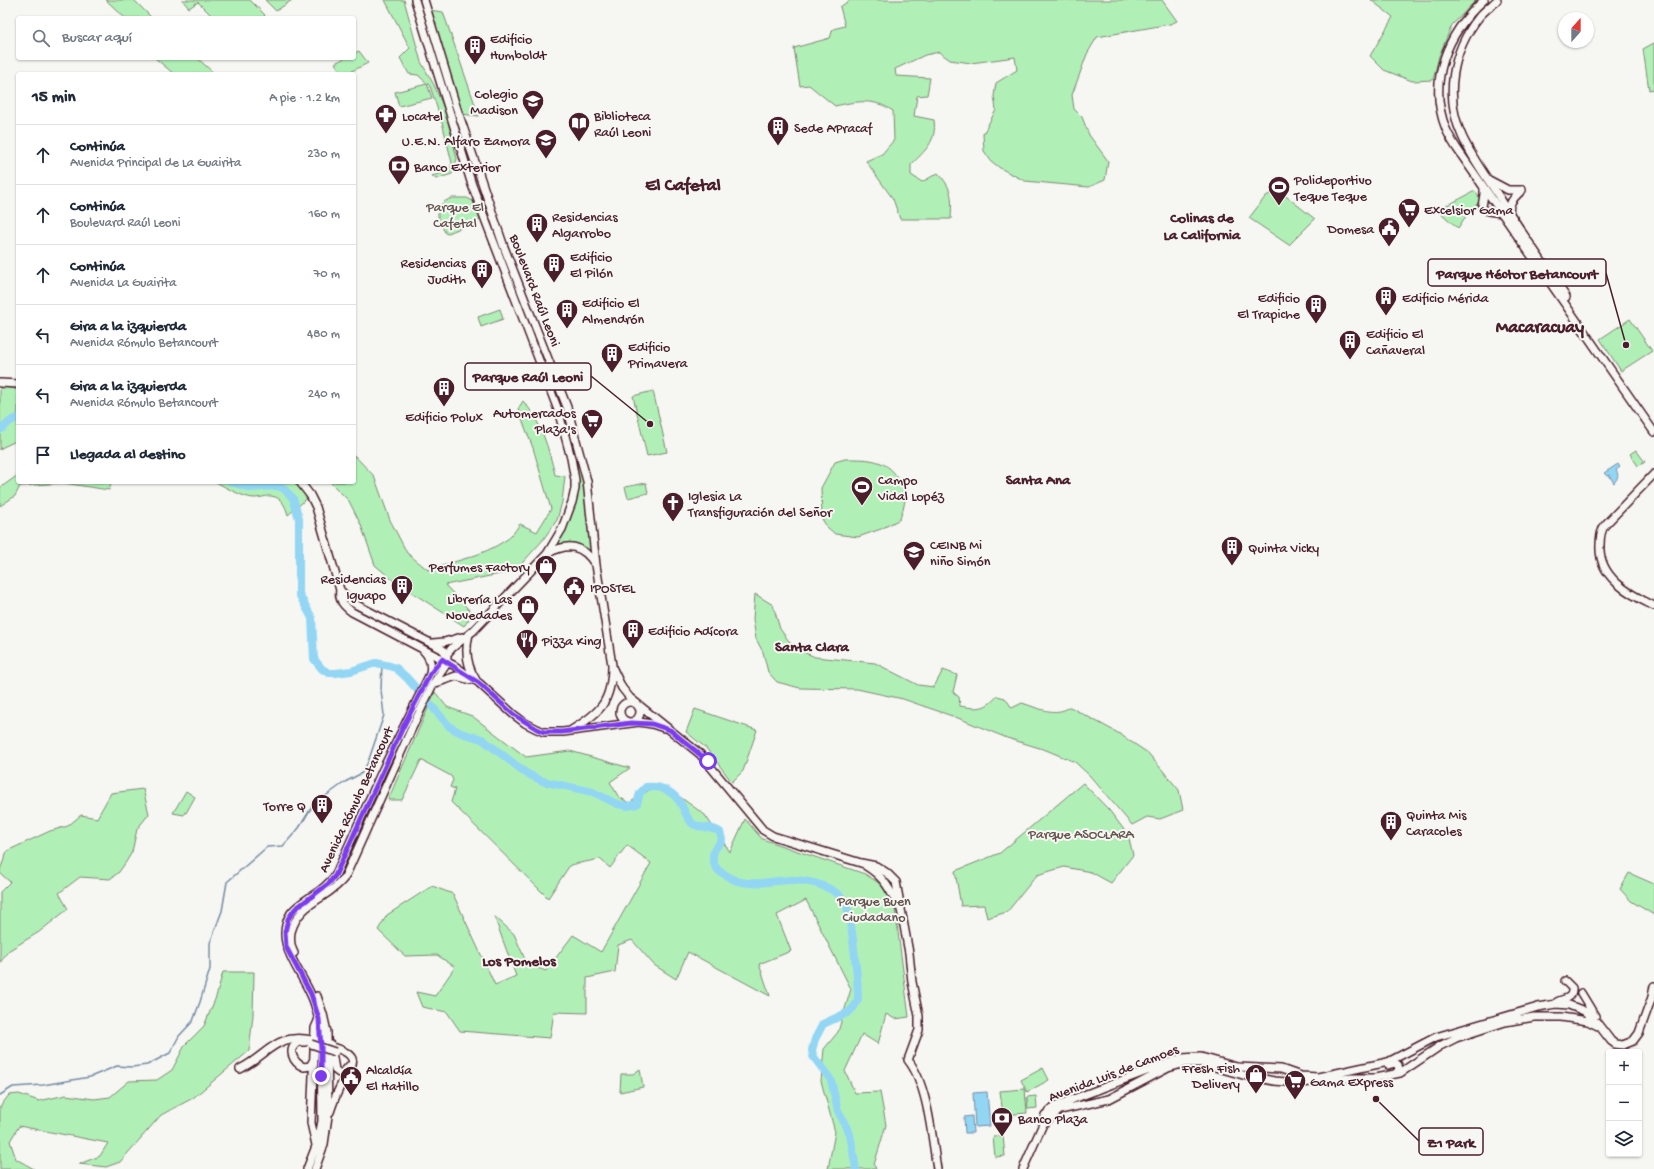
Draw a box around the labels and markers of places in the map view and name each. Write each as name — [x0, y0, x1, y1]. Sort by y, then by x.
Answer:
place label: Edificio Humboldt — [490, 32, 547, 65]
building icon: Edificio Humboldt — [462, 33, 488, 66]
place label: Colegio Madison — [470, 87, 518, 120]
school or university icon: Colegio Madison — [520, 88, 546, 121]
pharmacy icon: Locatel — [373, 102, 399, 135]
place label: Locatel — [402, 109, 443, 126]
place label: Biblioteca Raúl Leoni — [593, 109, 652, 142]
library icon: Biblioteca Raúl Leoni — [566, 110, 592, 143]
building icon: Sede APracaf — [765, 114, 791, 147]
place label: Sede APracaf — [794, 121, 874, 138]
school or university icon: U.E.N. Alfaro Zamora — [533, 127, 559, 160]
place label: U.E.N. Alfaro Zamora — [402, 134, 531, 151]
bank icon: Banco Exterior — [386, 153, 412, 186]
place label: Banco Exterior — [413, 160, 501, 177]
place label: Polideportivo Teque Teque — [1293, 173, 1372, 206]
sports icon: Polideportivo Teque Teque — [1266, 174, 1292, 207]
supermarket icon: Excelsior Gama — [1396, 196, 1422, 229]
place label: Excelsior Gama — [1424, 203, 1514, 220]
place label: Residencias Algarrobo — [552, 210, 618, 243]
building icon: Residencias Algarrobo — [524, 211, 550, 244]
public building icon: Domesa — [1376, 215, 1402, 248]
place label: Domesa — [1327, 222, 1375, 239]
place label: Edificio El Pilón — [570, 250, 613, 283]
building icon: Edificio El Pilón — [541, 251, 567, 284]
place label: Residencias Judith — [400, 256, 467, 289]
building icon: Residencias Judith — [469, 257, 495, 290]
callout: Parque Héctor Betancourt — [1428, 259, 1606, 286]
building icon: Edificio Mérida — [1373, 284, 1399, 317]
place label: Edificio El Trapiche — [1237, 291, 1301, 324]
place label: Edificio Mérida — [1402, 291, 1490, 308]
building icon: Edificio El Trapiche — [1303, 292, 1329, 325]
place label: Edificio El Almendrón — [582, 296, 645, 329]
building icon: Edificio El Almendrón — [554, 297, 580, 330]
place label: Edificio El Cañaveral — [1366, 327, 1425, 360]
building icon: Edificio El Cañaveral — [1337, 328, 1363, 361]
place label: Edificio Primavera — [627, 340, 689, 373]
building icon: Edificio Primavera — [599, 341, 625, 374]
callout: Parque Raúl Leoni — [465, 363, 591, 390]
building icon: Edificio Polux — [431, 375, 457, 408]
place label: Automercados Plaza's — [493, 406, 577, 439]
supermarket icon: Automercados Plaza's — [579, 407, 605, 440]
place label: Edificio Polux — [405, 410, 483, 427]
place label: Campo Vidal Lopéz — [877, 473, 945, 506]
sports icon: Campo Vidal Lopéz — [849, 474, 875, 507]
place label: Iglesia La Transfiguración del Señor — [687, 489, 833, 522]
church icon: Iglesia La Transfiguración del Señor — [660, 490, 686, 523]
building icon: Quinta Vicky — [1219, 534, 1245, 567]
place label: CEINB Mi niño Simón — [930, 538, 991, 571]
school or university icon: CEINB Mi niño Simón — [901, 539, 927, 572]
place label: Quinta Vicky — [1248, 541, 1319, 558]
shop icon: Perfumes Factory — [533, 553, 559, 586]
place label: Perfumes Factory — [428, 560, 530, 577]
place label: Residencias Iguapo — [320, 572, 387, 605]
building icon: Residencias Iguapo — [389, 573, 415, 606]
public building icon: IPOSTEL — [561, 574, 587, 607]
place label: IPOSTEL — [590, 581, 636, 598]
place label: Librería Las Novedades — [446, 592, 513, 625]
shop icon: Librería Las Novedades — [515, 593, 541, 626]
building icon: Edificio Adícora — [620, 617, 646, 650]
place label: Edificio Adícora — [648, 624, 739, 641]
restaurant icon: Pizza King — [514, 627, 540, 660]
place label: Pizza King — [541, 634, 602, 651]
building icon: Torre Q — [309, 792, 335, 825]
place label: Torre Q — [262, 799, 306, 816]
place label: Quinta Mis Caracoles — [1406, 808, 1467, 841]
building icon: Quinta Mis Caracoles — [1378, 809, 1404, 842]
place label: Fresh Fish Delivery — [1181, 1061, 1240, 1094]
shop icon: Fresh Fish Delivery — [1243, 1062, 1269, 1095]
place label: Alcaldía El Hatillo — [366, 1063, 419, 1096]
public building icon: Alcaldía El Hatillo — [338, 1064, 364, 1097]
supermarket icon: Gama Express — [1282, 1068, 1308, 1101]
place label: Gama Express — [1310, 1075, 1394, 1092]
bank icon: Banco Plaza — [989, 1105, 1015, 1138]
place label: Banco Plaza — [1017, 1112, 1089, 1129]
callout: Z1 Park — [1419, 1128, 1483, 1155]

